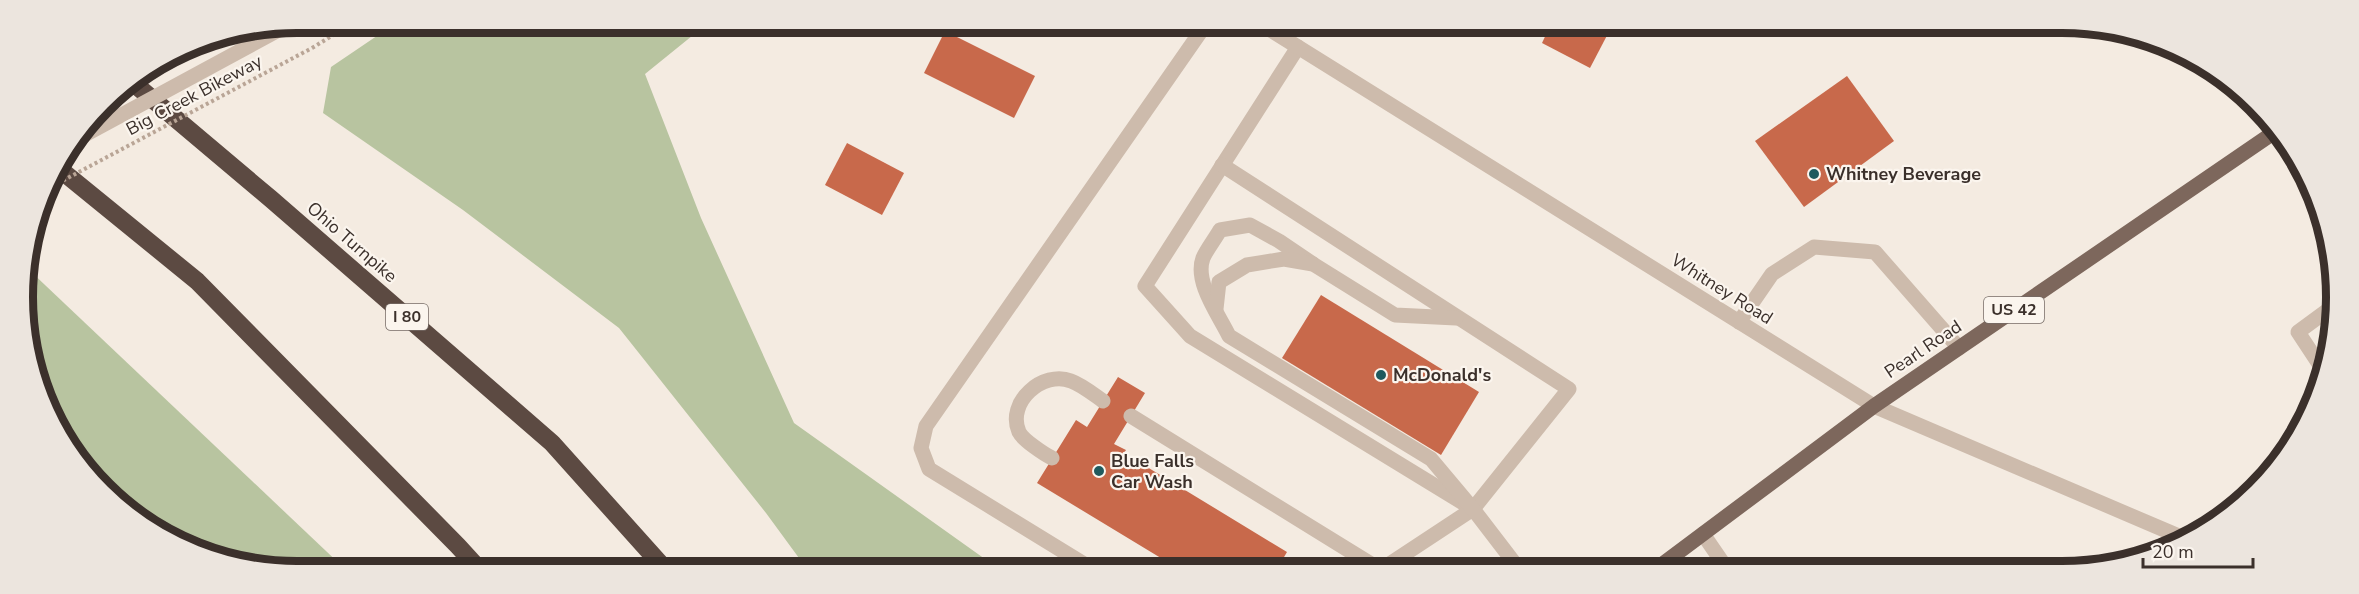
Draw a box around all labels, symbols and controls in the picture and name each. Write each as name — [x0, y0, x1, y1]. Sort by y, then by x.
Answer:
street label: Big Creek Bikeway — [122, 49, 267, 141]
place label: Whitney Beverage — [1826, 162, 1981, 186]
marker: Whitney Beverage — [1807, 167, 1821, 181]
street label: Ohio Turnpike — [302, 196, 402, 288]
street label: Whitney Road — [1666, 248, 1778, 330]
road number: US 42 — [1984, 297, 2044, 323]
road number: I 80 — [386, 304, 428, 330]
street label: Pearl Road — [1880, 314, 1966, 384]
place label: McDonald's — [1393, 363, 1491, 387]
marker: McDonald's — [1374, 368, 1388, 382]
place label: Blue Falls Car Wash — [1111, 449, 1194, 494]
marker: Blue Falls Car Wash — [1092, 464, 1106, 478]
scale bar — [2143, 531, 2252, 569]
text: 20 m — [2152, 540, 2194, 564]

